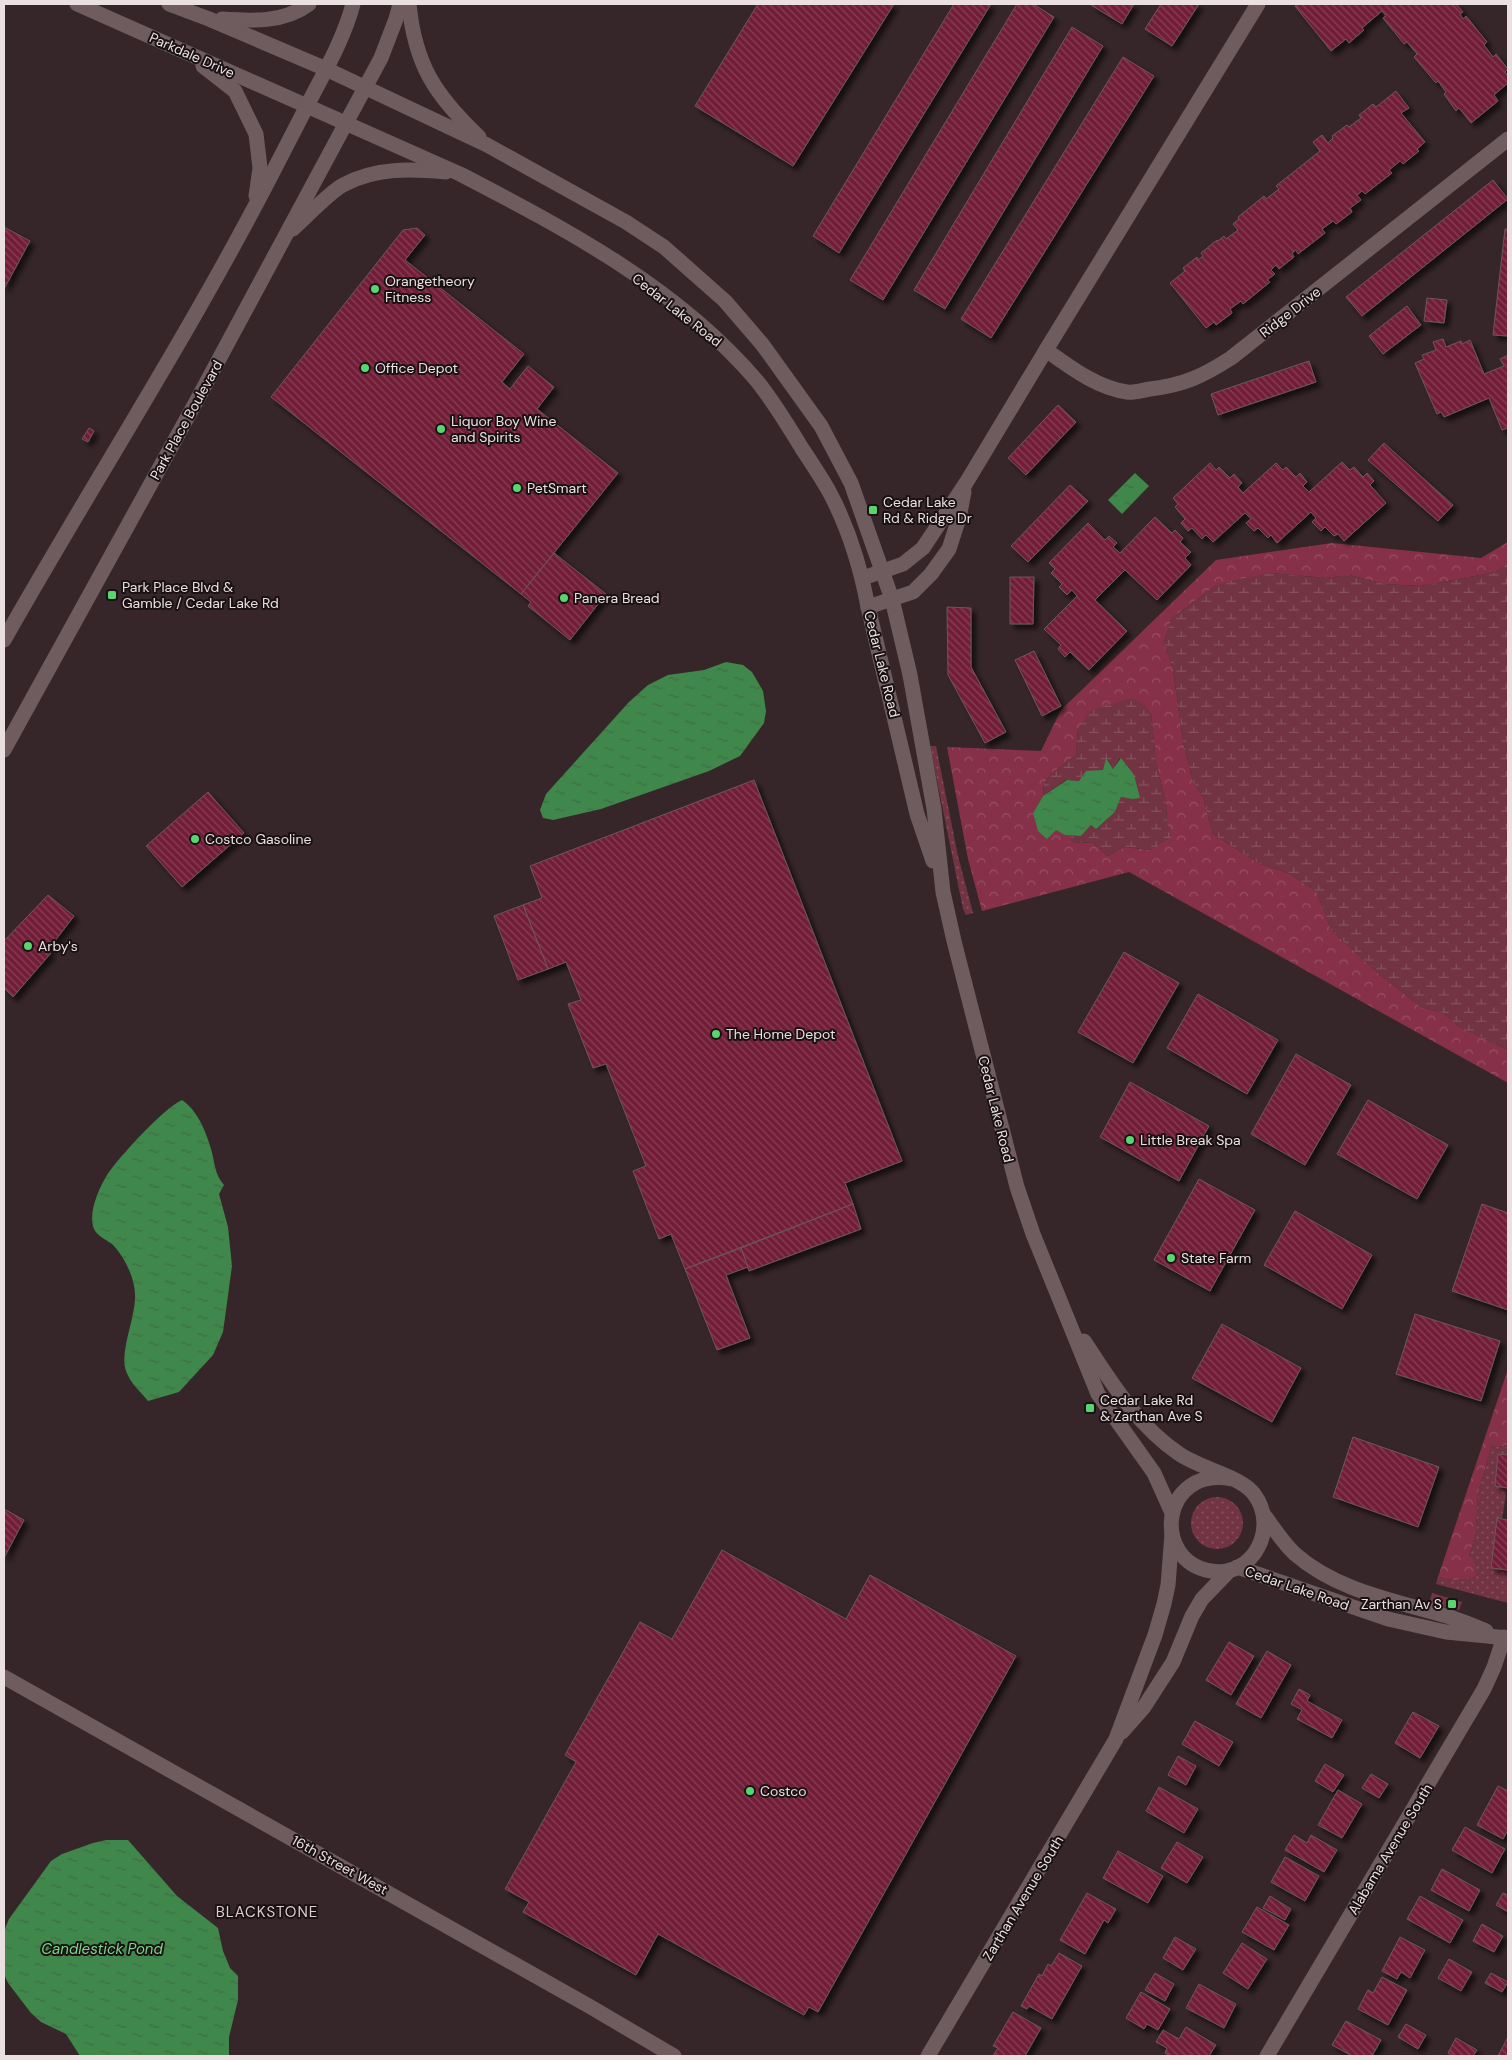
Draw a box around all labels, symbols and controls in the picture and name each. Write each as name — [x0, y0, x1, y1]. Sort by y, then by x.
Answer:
street label: Parkdale Drive — [147, 28, 237, 82]
street label: Cedar Lake Road — [628, 269, 726, 351]
place label: Orangetheory Fitness — [385, 272, 475, 306]
street label: Ridge Drive — [1256, 282, 1324, 342]
marker: Orangetheory Fitness — [369, 283, 381, 295]
street label: Park Place Boulevard — [146, 357, 226, 483]
place label: Office Depot — [375, 359, 458, 377]
marker: Office Depot — [359, 362, 371, 374]
place label: Liquor Boy Wine and Spirits — [451, 412, 556, 446]
marker: Liquor Boy Wine and Spirits — [435, 423, 447, 435]
place label: PetSmart — [527, 479, 587, 497]
marker: PetSmart — [511, 482, 523, 494]
place label: Cedar Lake Rd & Ridge Dr — [883, 493, 972, 527]
marker: Cedar Lake Rd & Ridge Dr — [867, 504, 879, 516]
place label: Park Place Blvd & Gamble / Cedar Lake Rd — [122, 578, 279, 612]
marker: Park Place Blvd & Gamble / Cedar Lake Rd — [106, 589, 118, 601]
place label: Panera Bread — [574, 589, 660, 607]
marker: Panera Bread — [558, 592, 570, 604]
street label: Cedar Lake Road — [860, 609, 904, 719]
place label: Costco Gasoline — [205, 830, 311, 848]
marker: Costco Gasoline — [189, 833, 201, 845]
place label: Arby's — [38, 937, 78, 955]
marker: Arby's — [22, 940, 34, 952]
place label: The Home Depot — [726, 1025, 835, 1043]
marker: The Home Depot — [710, 1028, 722, 1040]
street label: Cedar Lake Road — [974, 1054, 1018, 1164]
place label: Little Break Spa — [1140, 1131, 1241, 1149]
marker: Little Break Spa — [1124, 1134, 1136, 1146]
place label: State Farm — [1181, 1249, 1251, 1267]
marker: State Farm — [1165, 1252, 1177, 1264]
place label: Cedar Lake Rd & Zarthan Ave S — [1100, 1391, 1203, 1425]
marker: Cedar Lake Rd & Zarthan Ave S — [1084, 1402, 1096, 1414]
street label: Cedar Lake Road — [1242, 1562, 1352, 1614]
place label: Zarthan Av S — [1361, 1595, 1442, 1613]
marker: Zarthan Av S — [1446, 1598, 1458, 1610]
street label: Alabama Avenue South — [1344, 1780, 1436, 1918]
place label: Costco — [760, 1782, 807, 1800]
marker: Costco — [744, 1785, 756, 1797]
street label: 16th Street West — [289, 1831, 391, 1899]
street label: Zarthan Avenue South — [979, 1832, 1067, 1964]
district label: BLACKSTONE — [216, 1902, 318, 1922]
water label: Candlestick Pond — [41, 1939, 163, 1959]

